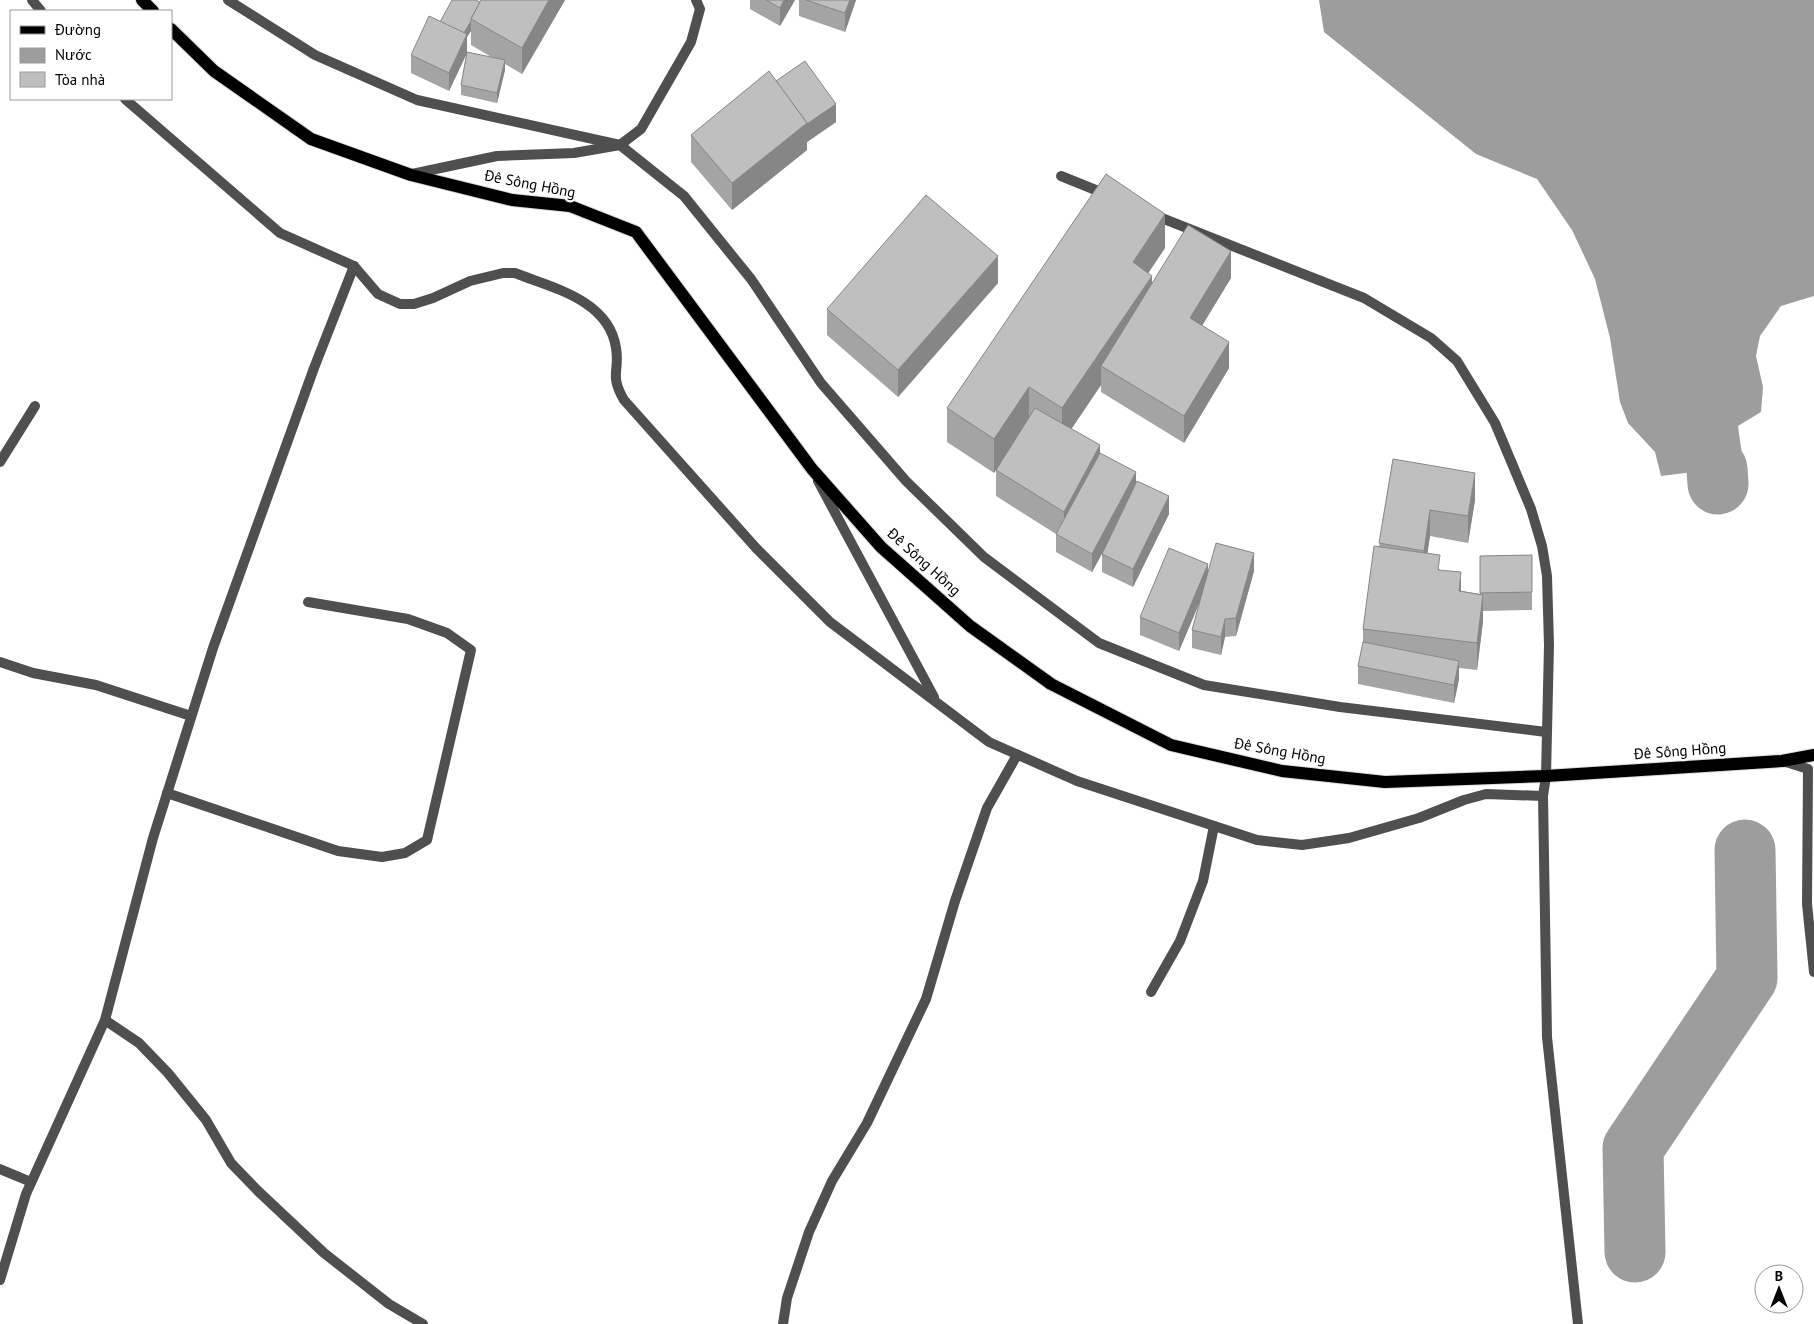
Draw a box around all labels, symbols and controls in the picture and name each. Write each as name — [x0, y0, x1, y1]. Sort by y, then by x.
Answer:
legend — [10, 10, 172, 100]
text: Đường — [54, 20, 101, 39]
text: Nước — [55, 45, 92, 64]
text: Tòa nhà — [55, 70, 105, 89]
street label: Đê Sông Hồng — [482, 165, 577, 202]
street label: Đê Sông Hồng — [883, 523, 965, 600]
street label: Đê Sông Hồng — [1232, 733, 1327, 768]
street label: Đê Sông Hồng — [1632, 738, 1727, 763]
north arrow — [1754, 1264, 1804, 1314]
text: B — [1775, 1267, 1783, 1285]

